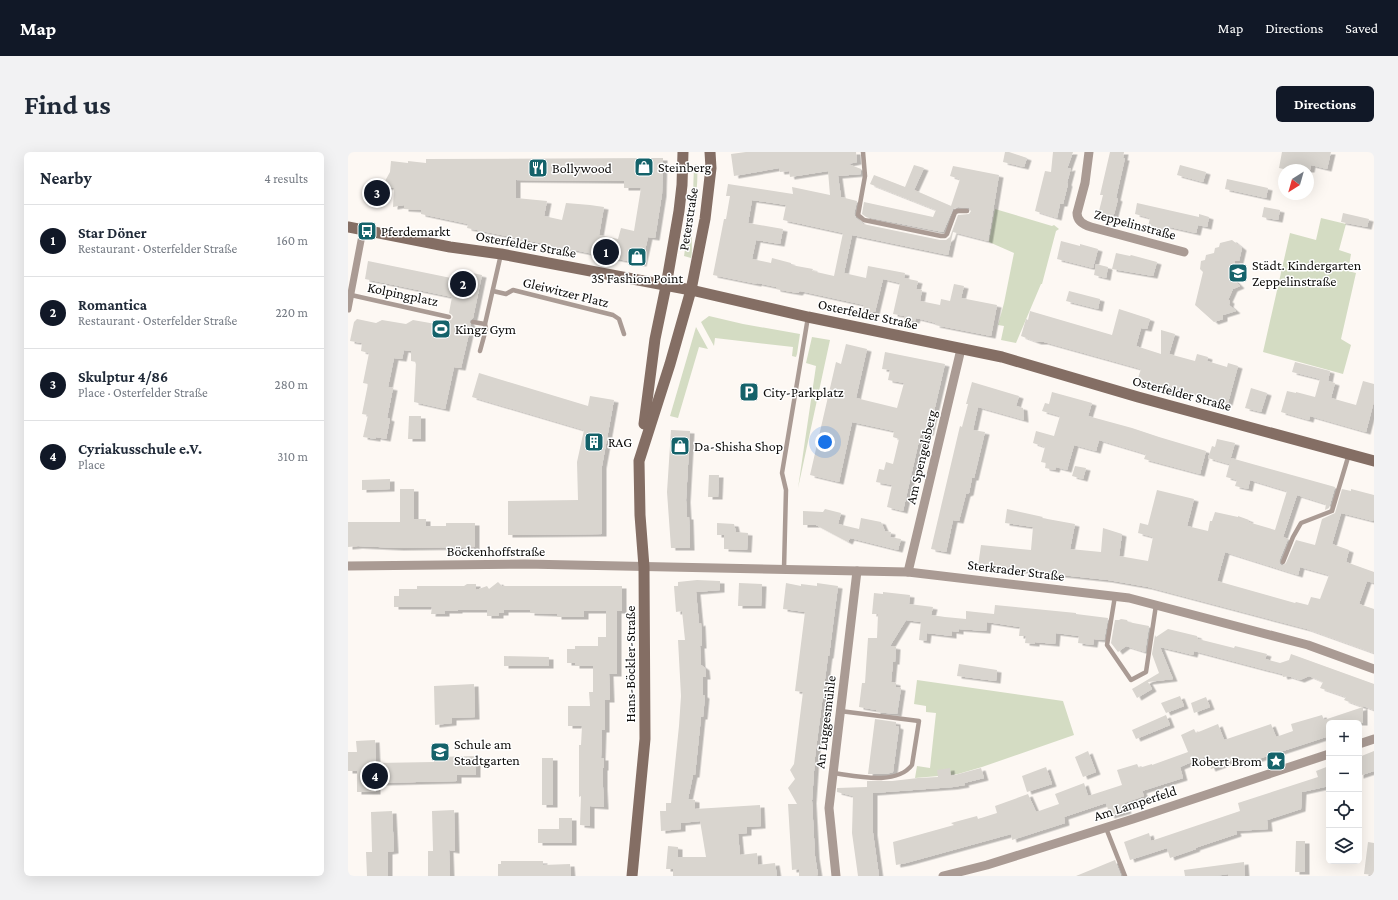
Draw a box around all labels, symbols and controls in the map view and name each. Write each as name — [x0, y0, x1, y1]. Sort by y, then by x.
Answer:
text: Map — [20, 18, 56, 39]
text: Map — [1218, 20, 1243, 36]
text: Directions — [1265, 20, 1323, 36]
text: Saved — [1345, 20, 1378, 36]
button: Directions — [1276, 86, 1374, 122]
text: Find us — [24, 89, 111, 120]
shop icon: Steinberg — [633, 156, 655, 178]
restaurant icon: Bollywood — [527, 157, 549, 179]
place label: Steinberg — [658, 159, 711, 175]
place label: Bollywood — [552, 160, 613, 176]
north arrow — [1278, 164, 1314, 200]
text: Nearby — [40, 169, 92, 188]
text: 4 results — [264, 171, 308, 186]
pin: 3 — [364, 178, 390, 208]
street label: Peterstraße — [675, 186, 701, 252]
street label: Zeppelinstraße — [1092, 205, 1178, 243]
bus stop icon: Pferdemarkt — [356, 220, 378, 242]
place label: Pferdemarkt — [381, 223, 451, 239]
text: Star Döner — [78, 225, 147, 241]
street label: Osterfelder Straße — [474, 227, 578, 261]
text: 1 — [51, 233, 55, 248]
text: 160 m — [277, 233, 308, 248]
pin: 1 — [593, 237, 619, 267]
text: Restaurant · Osterfelder Straße — [78, 241, 237, 256]
shop icon: 3S Fashion Point — [626, 246, 648, 268]
place label: Städt. Kindergarten Zeppelinstraße — [1252, 257, 1362, 289]
school or university icon: Städt. Kindergarten Zeppelinstraße — [1227, 262, 1249, 284]
pin: 2 — [450, 269, 476, 299]
place label: 3S Fashion Point — [591, 270, 683, 286]
street label: Gleiwitzer Platz — [521, 274, 611, 310]
street label: Kolpingplatz — [366, 279, 440, 309]
street label: Osterfelder Straße — [817, 296, 919, 332]
text: Romantica — [78, 297, 147, 313]
text: 2 — [50, 305, 56, 320]
text: 220 m — [275, 305, 308, 320]
text: Restaurant · Osterfelder Straße — [78, 313, 237, 328]
sports icon: Kingz Gym — [430, 318, 452, 340]
place label: Kingz Gym — [455, 321, 516, 337]
text: Skulptur 4/86 — [78, 369, 168, 385]
street label: Osterfelder Straße — [1131, 372, 1233, 414]
text: 3 — [50, 377, 56, 392]
text: 280 m — [275, 377, 308, 392]
parking icon: City-Parkplatz — [738, 381, 760, 403]
place label: City-Parkplatz — [763, 384, 844, 400]
text: Place · Osterfelder Straße — [78, 385, 208, 400]
street label: Am Spengelsberg — [902, 408, 940, 506]
building icon: RAG — [583, 431, 605, 453]
your location — [815, 432, 835, 452]
place label: RAG — [608, 434, 632, 450]
shop icon: Da-Shisha Shop — [669, 435, 691, 457]
place label: Da-Shisha Shop — [694, 438, 783, 454]
text: Cyriakusschule e.V. — [78, 441, 202, 457]
text: 4 — [49, 449, 57, 464]
text: 310 m — [277, 449, 308, 464]
text: Place — [78, 457, 105, 472]
street label: Böckenhoffstraße — [447, 543, 545, 559]
street label: Sterkrader Straße — [967, 556, 1065, 584]
street label: Hans-Böckler-Straße — [622, 605, 638, 723]
street label: An Luggesmühle — [811, 675, 839, 769]
map controls — [1326, 720, 1362, 864]
button: + — [1326, 720, 1362, 756]
place label: Schule am Stadtgarten — [454, 736, 520, 768]
school or university icon: Schule am Stadtgarten — [429, 741, 451, 763]
place icon: Robert Brom — [1265, 750, 1287, 772]
place label: Robert Brom — [1191, 753, 1262, 769]
button: − — [1326, 756, 1362, 792]
pin: 4 — [362, 761, 388, 791]
street label: Am Lamperfeld — [1091, 782, 1179, 824]
button: locate — [1326, 792, 1362, 828]
button: layers — [1326, 828, 1362, 864]

